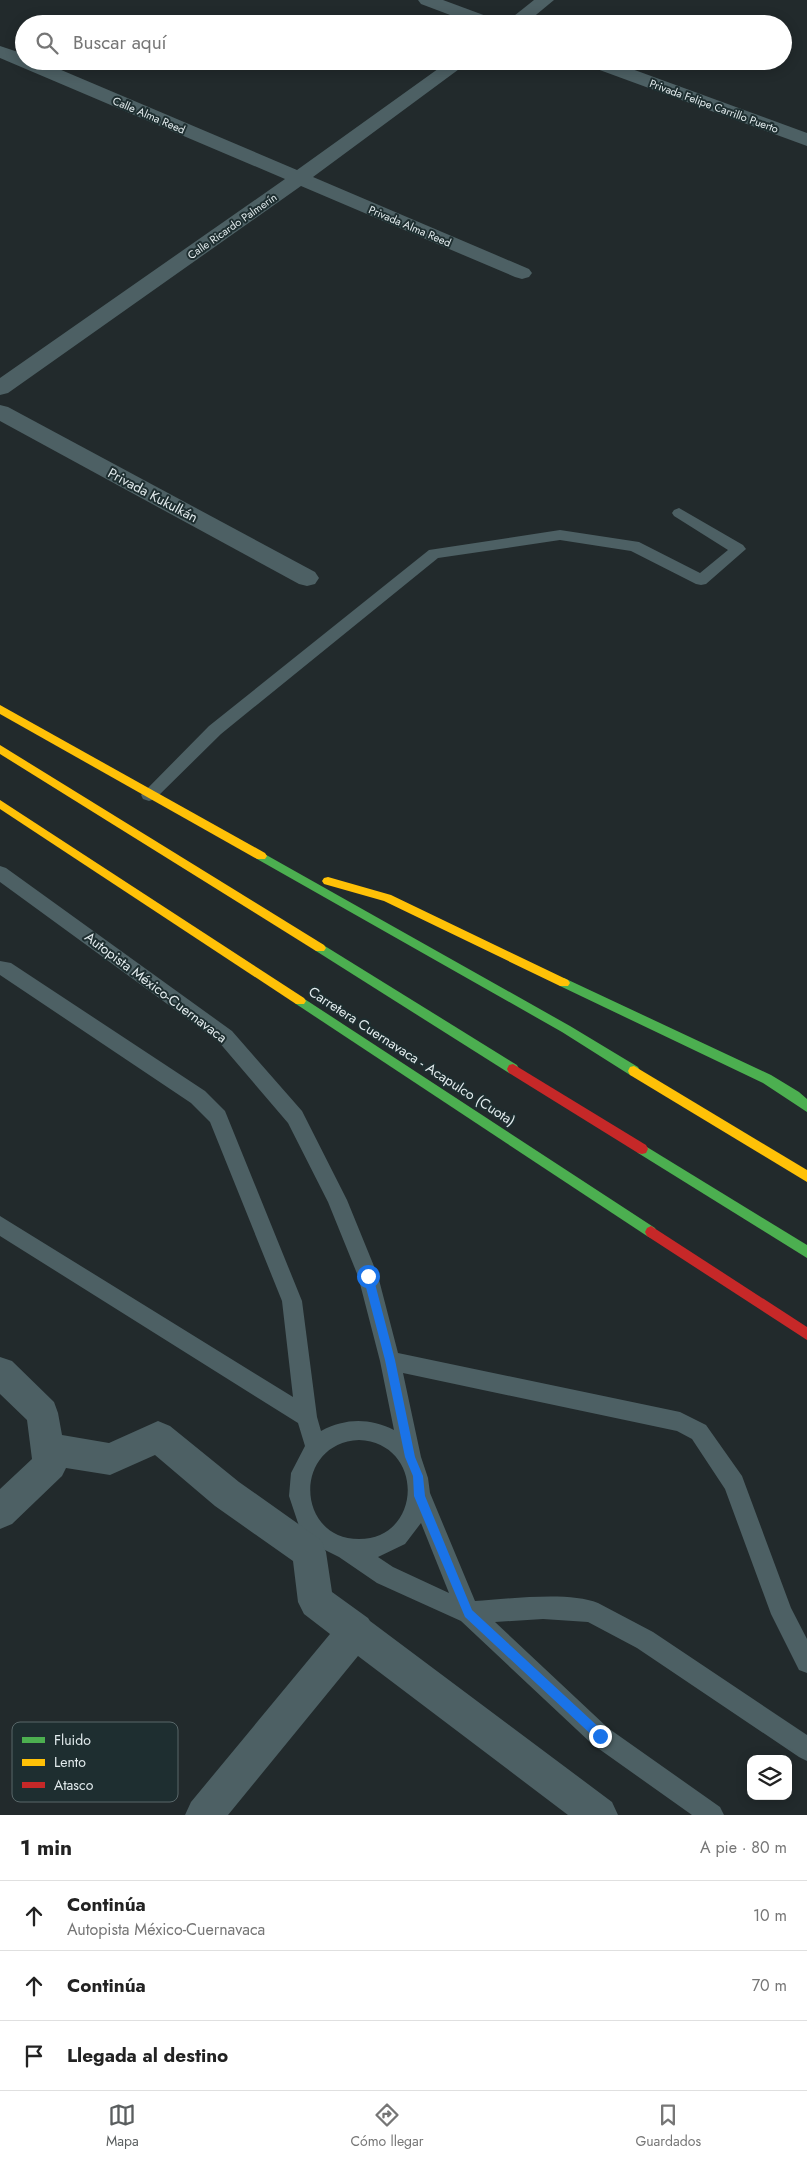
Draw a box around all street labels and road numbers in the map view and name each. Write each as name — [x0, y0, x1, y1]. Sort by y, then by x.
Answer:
street label: Privada Felipe Carrillo Puerto — [647, 75, 781, 137]
street label: Calle Alma Reed — [110, 92, 188, 138]
street label: Calle Ricardo Palmerín — [184, 189, 280, 263]
street label: Privada Alma Reed — [366, 201, 454, 251]
street label: Privada Kukulkán — [104, 463, 202, 527]
street label: Autopista México-Cuernavaca — [81, 927, 231, 1047]
street label: Carretera Cuernavaca - Acapulco (Cuota) — [305, 981, 519, 1131]

